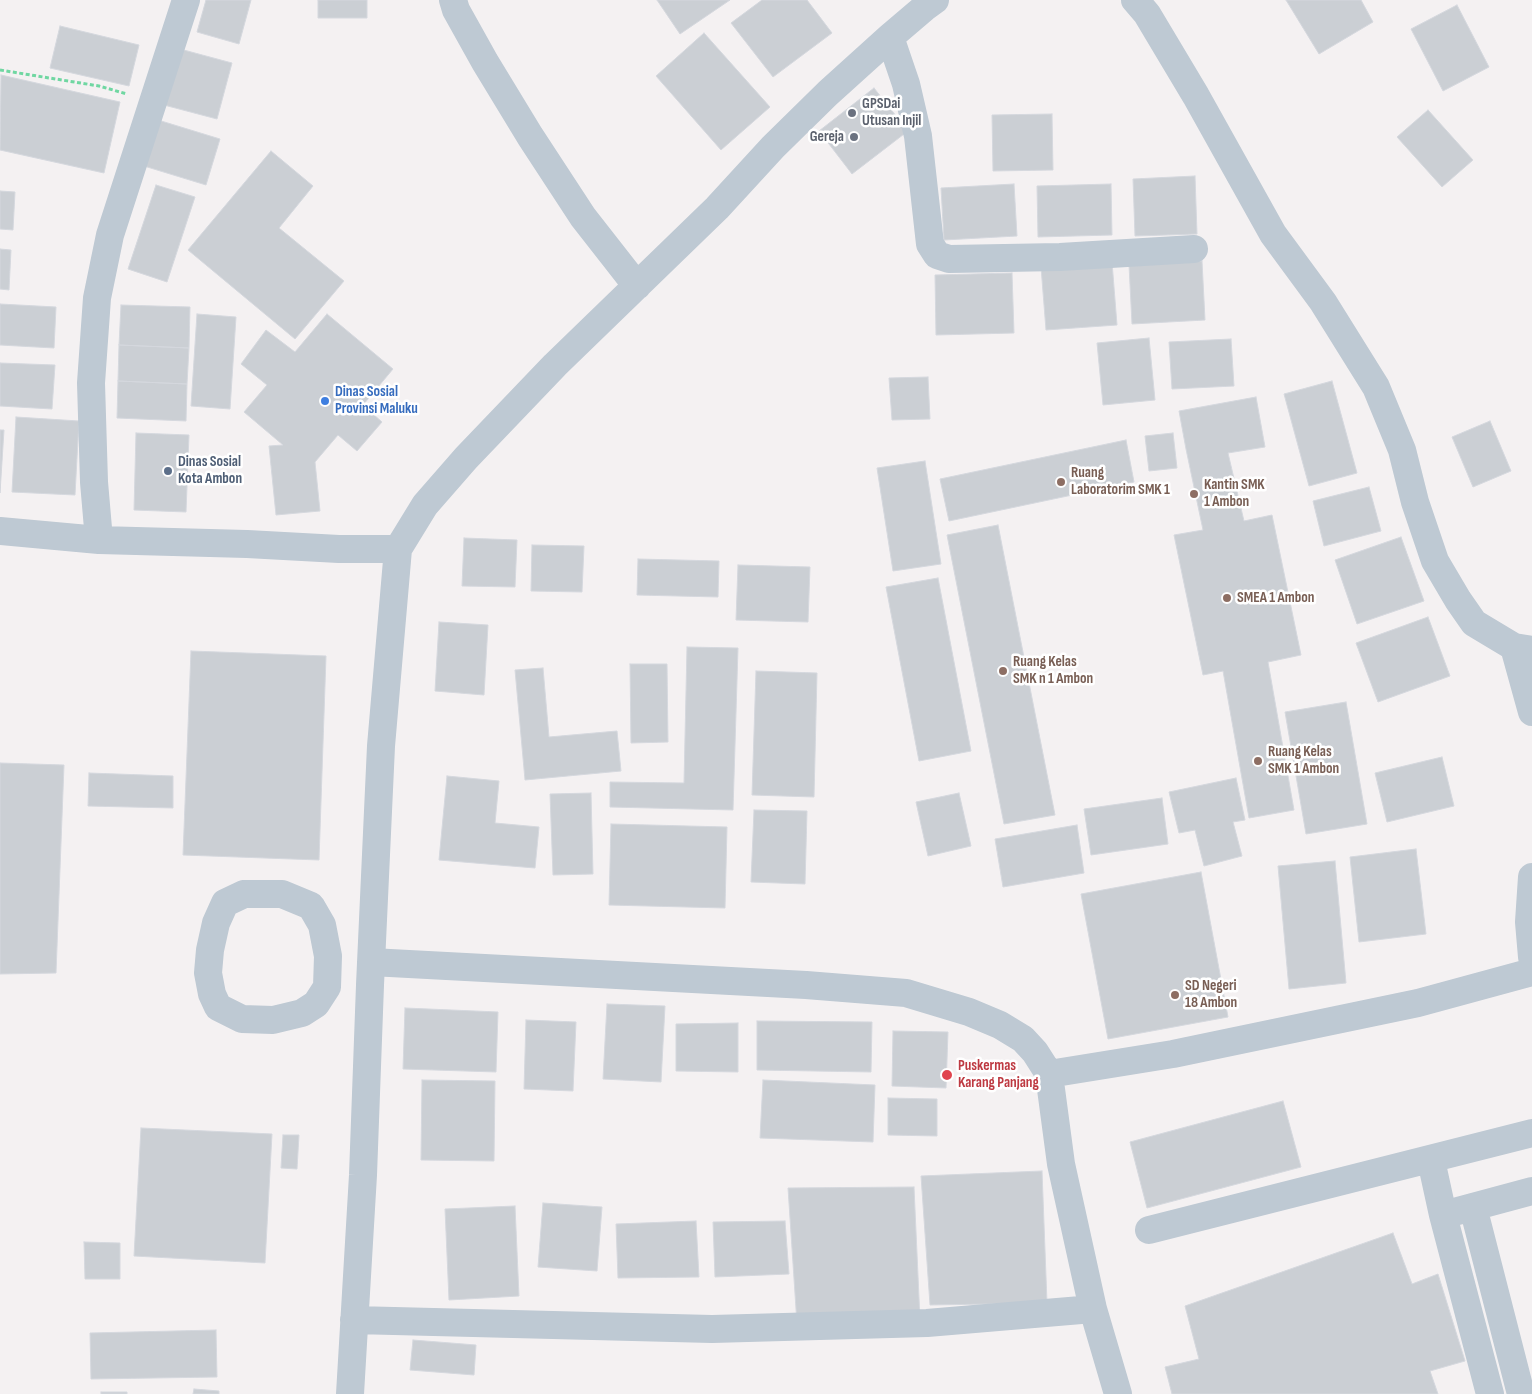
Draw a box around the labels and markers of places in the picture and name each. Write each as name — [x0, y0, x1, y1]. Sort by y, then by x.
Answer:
place label: GPSDai Utusan Injil — [862, 95, 921, 130]
marker: GPSDai Utusan Injil — [846, 107, 858, 119]
place label: Gereja — [810, 128, 844, 146]
marker: Gereja — [848, 131, 860, 143]
place label: Dinas Sosial Provinsi Maluku — [335, 383, 418, 418]
marker: Dinas Sosial Provinsi Maluku — [319, 395, 331, 407]
place label: Dinas Sosial Kota Ambon — [178, 453, 242, 488]
place label: Ruang Laboratorim SMK 1 — [1071, 464, 1170, 499]
marker: Dinas Sosial Kota Ambon — [162, 465, 174, 477]
marker: Ruang Laboratorim SMK 1 — [1055, 476, 1067, 488]
place label: Kantin SMK 1 Ambon — [1204, 476, 1265, 511]
marker: Kantin SMK 1 Ambon — [1188, 488, 1200, 500]
place label: SMEA 1 Ambon — [1237, 589, 1314, 607]
marker: SMEA 1 Ambon — [1221, 592, 1233, 604]
place label: Ruang Kelas SMK n 1 Ambon — [1013, 653, 1093, 688]
marker: Ruang Kelas SMK n 1 Ambon — [997, 665, 1009, 677]
place label: Ruang Kelas SMK 1 Ambon — [1268, 743, 1339, 778]
marker: Ruang Kelas SMK 1 Ambon — [1252, 755, 1264, 767]
place label: SD Negeri 18 Ambon — [1185, 977, 1237, 1012]
marker: SD Negeri 18 Ambon — [1169, 989, 1181, 1001]
place label: Puskermas Karang Panjang — [958, 1057, 1039, 1092]
marker: Puskermas Karang Panjang — [940, 1068, 954, 1082]

